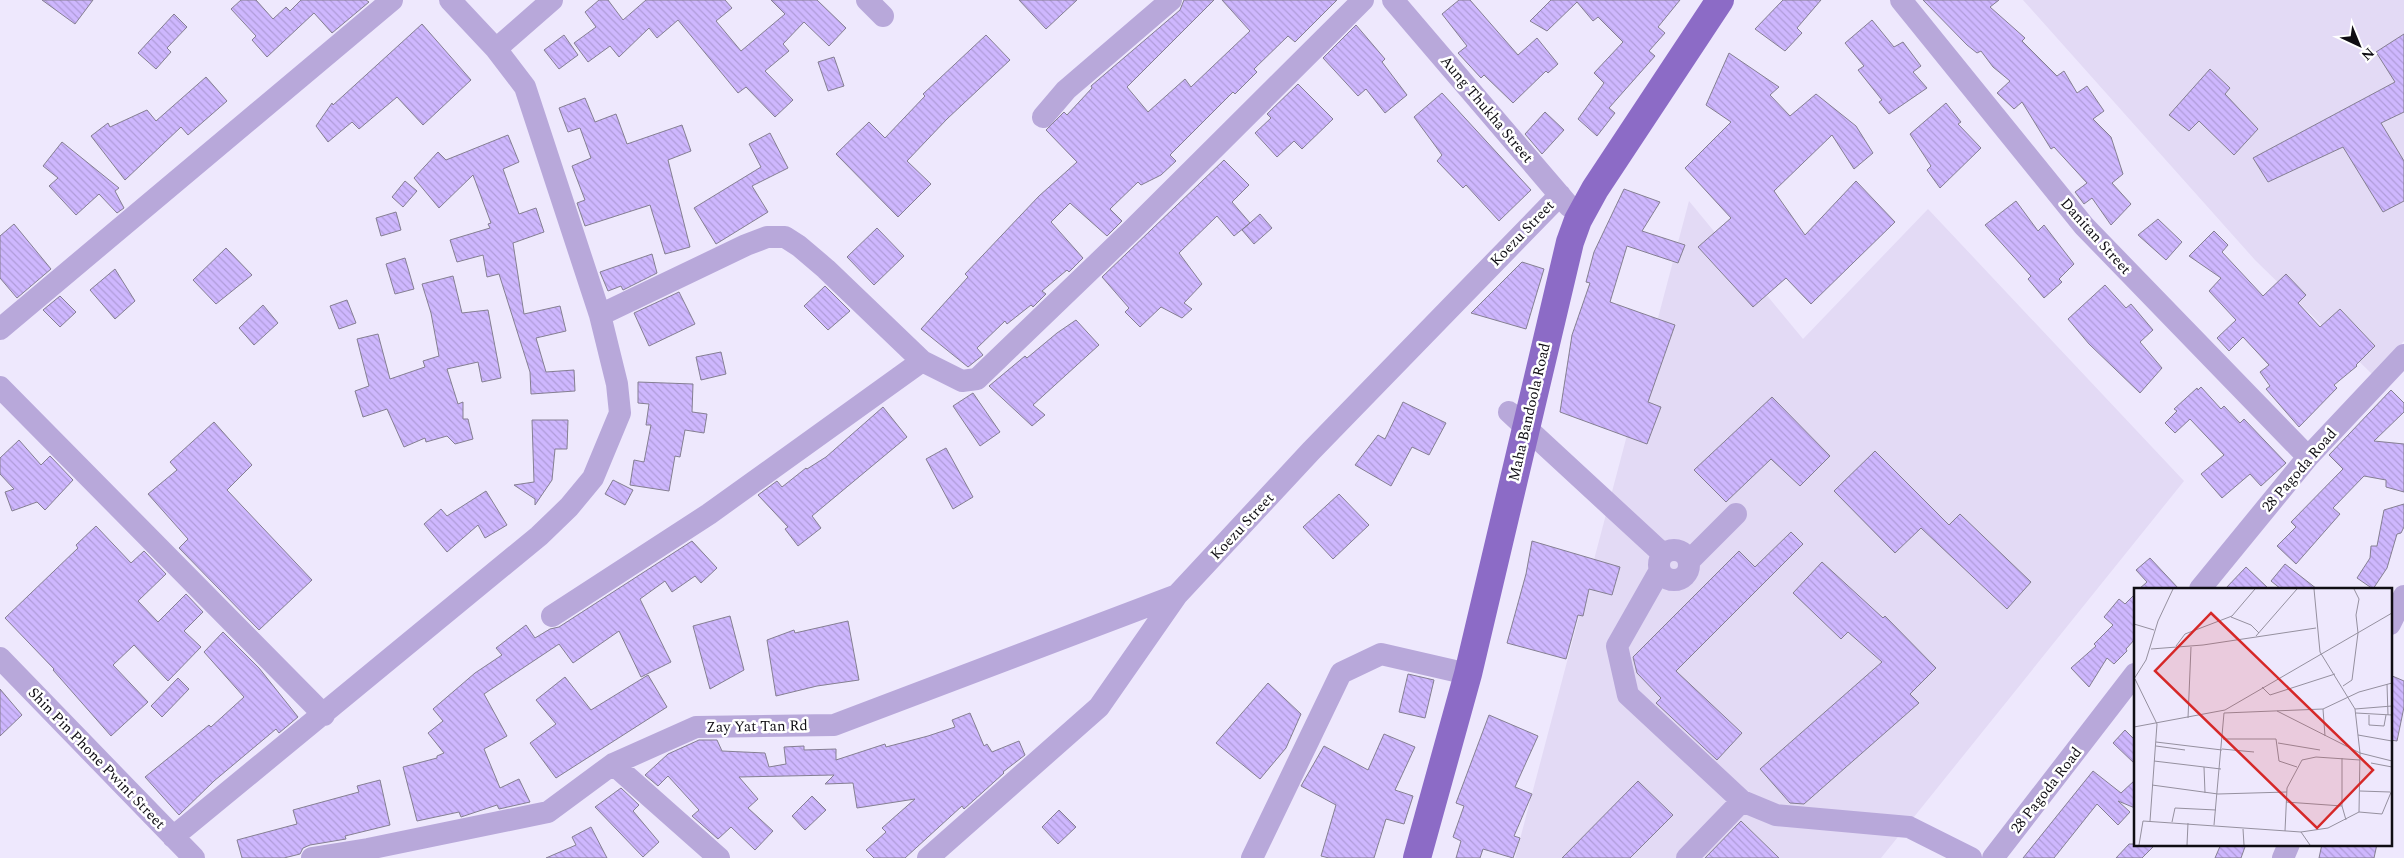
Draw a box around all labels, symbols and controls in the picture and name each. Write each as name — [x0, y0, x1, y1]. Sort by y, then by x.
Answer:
north arrow — [2334, 20, 2384, 70]
text: N — [2356, 42, 2379, 66]
street label: Aung Thukha Street — [1435, 50, 1539, 168]
street label: Danitan Street — [2055, 193, 2137, 280]
street label: Koezu Street — [1485, 195, 1560, 272]
street label: Maha Bandoola Road — [1502, 341, 1557, 484]
street label: 28 Pagoda Road — [2256, 423, 2342, 517]
street label: Koezu Street — [1205, 488, 1280, 565]
inset map — [2134, 588, 2392, 846]
street label: Shin Pin Phone Pwint Street — [22, 682, 171, 835]
street label: Zay Yat Tan Rd — [706, 714, 808, 739]
street label: 28 Pagoda Road — [2005, 742, 2088, 839]

